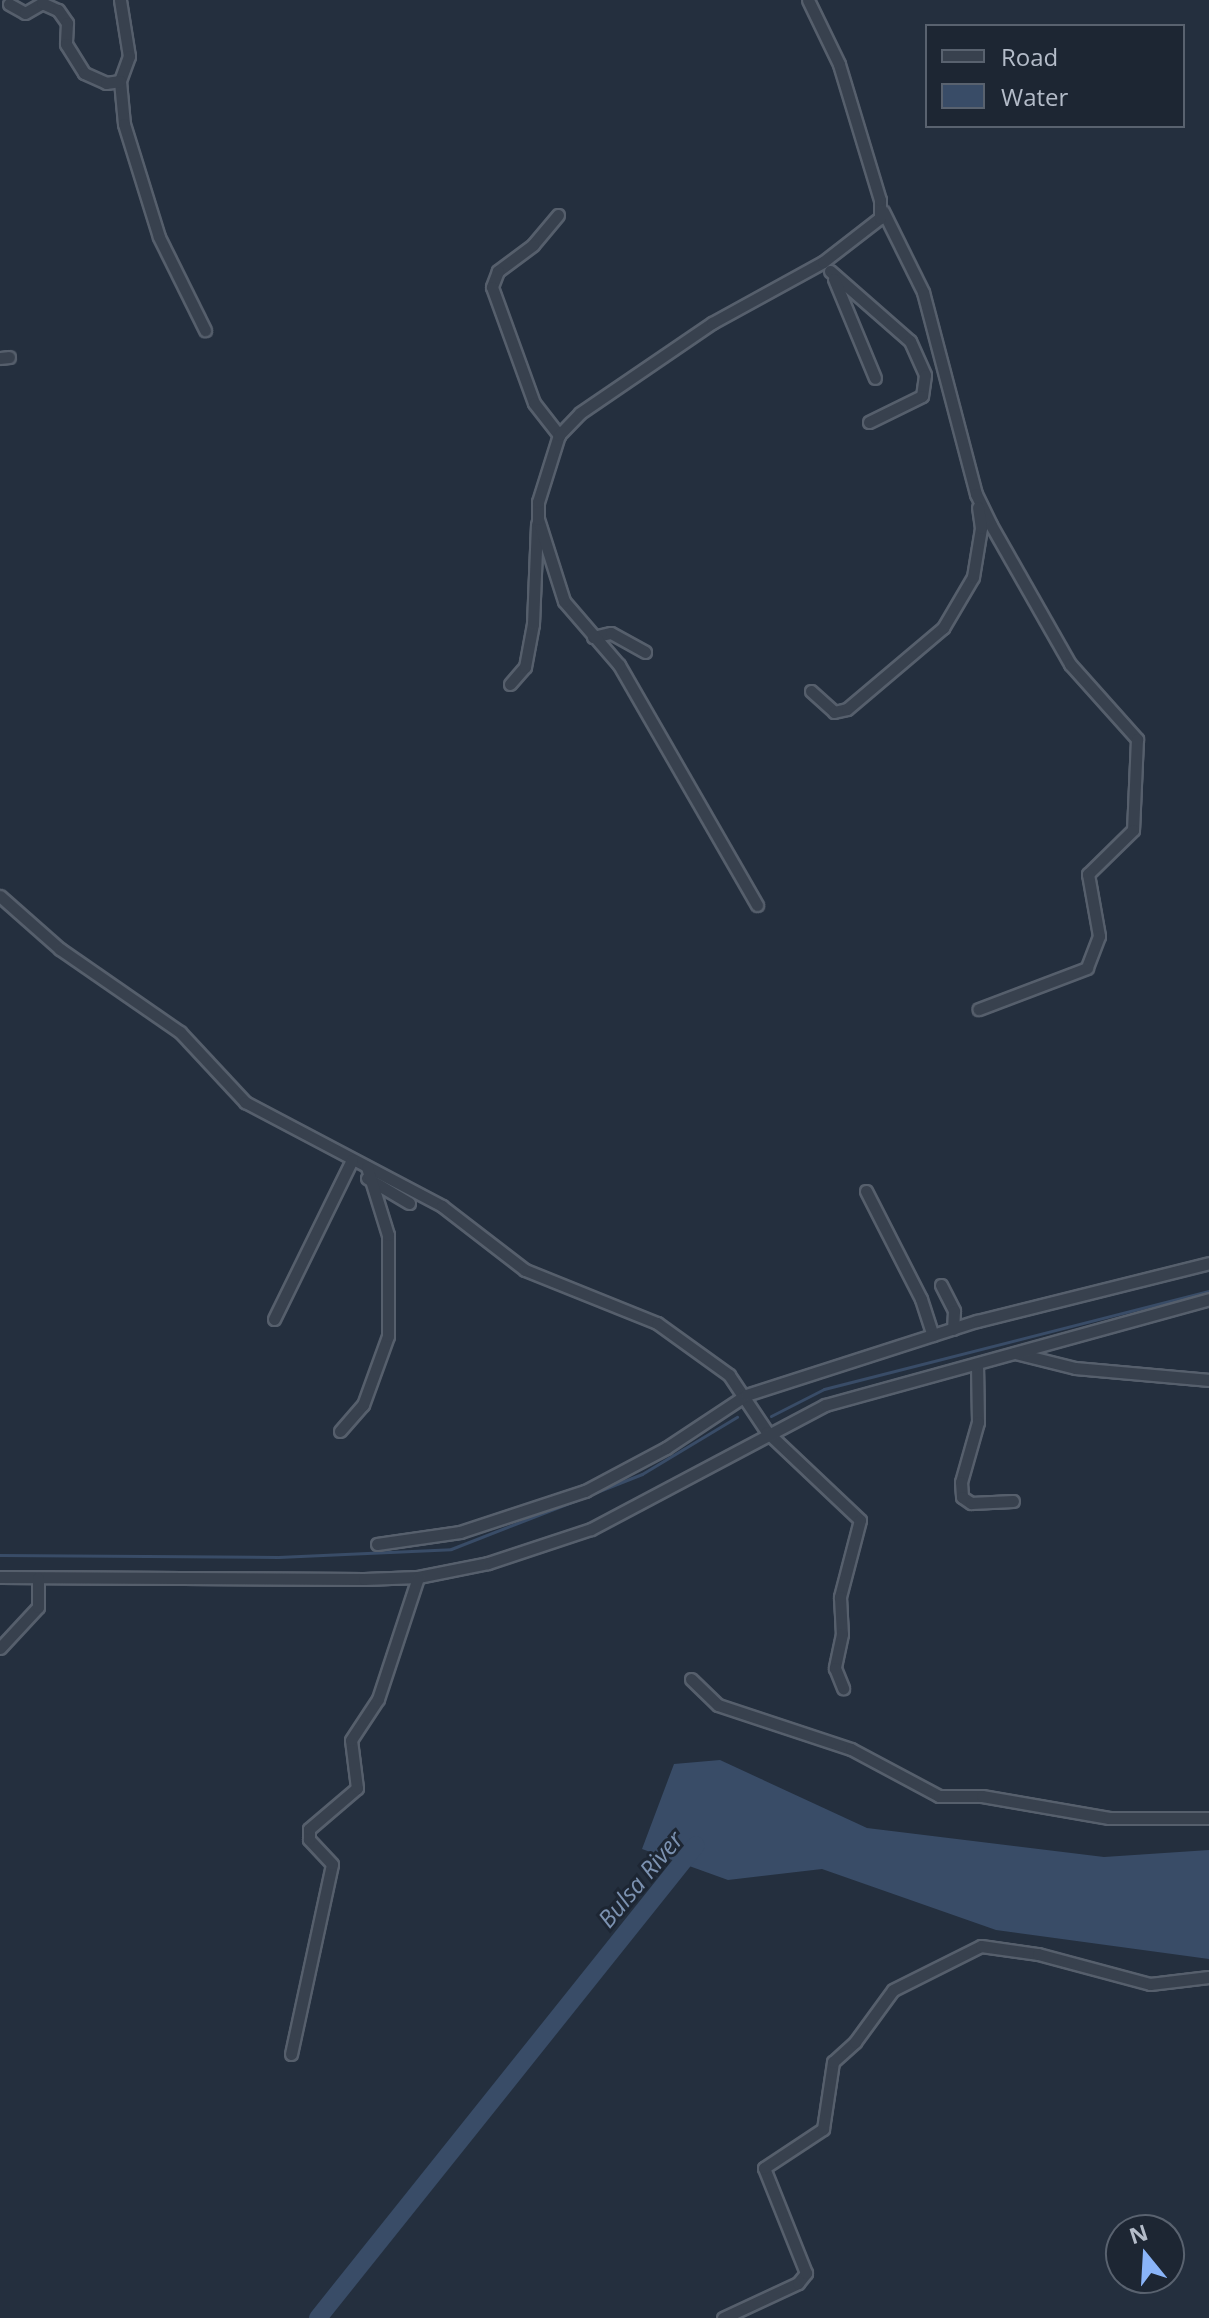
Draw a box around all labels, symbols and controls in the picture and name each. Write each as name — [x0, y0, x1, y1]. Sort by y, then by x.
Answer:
legend — [925, 24, 1185, 128]
text: Road — [1001, 40, 1058, 73]
text: Water — [1001, 80, 1068, 113]
water label: Bulsa River — [591, 1825, 689, 1933]
north arrow — [1105, 2214, 1185, 2294]
text: N — [1125, 2216, 1151, 2250]

